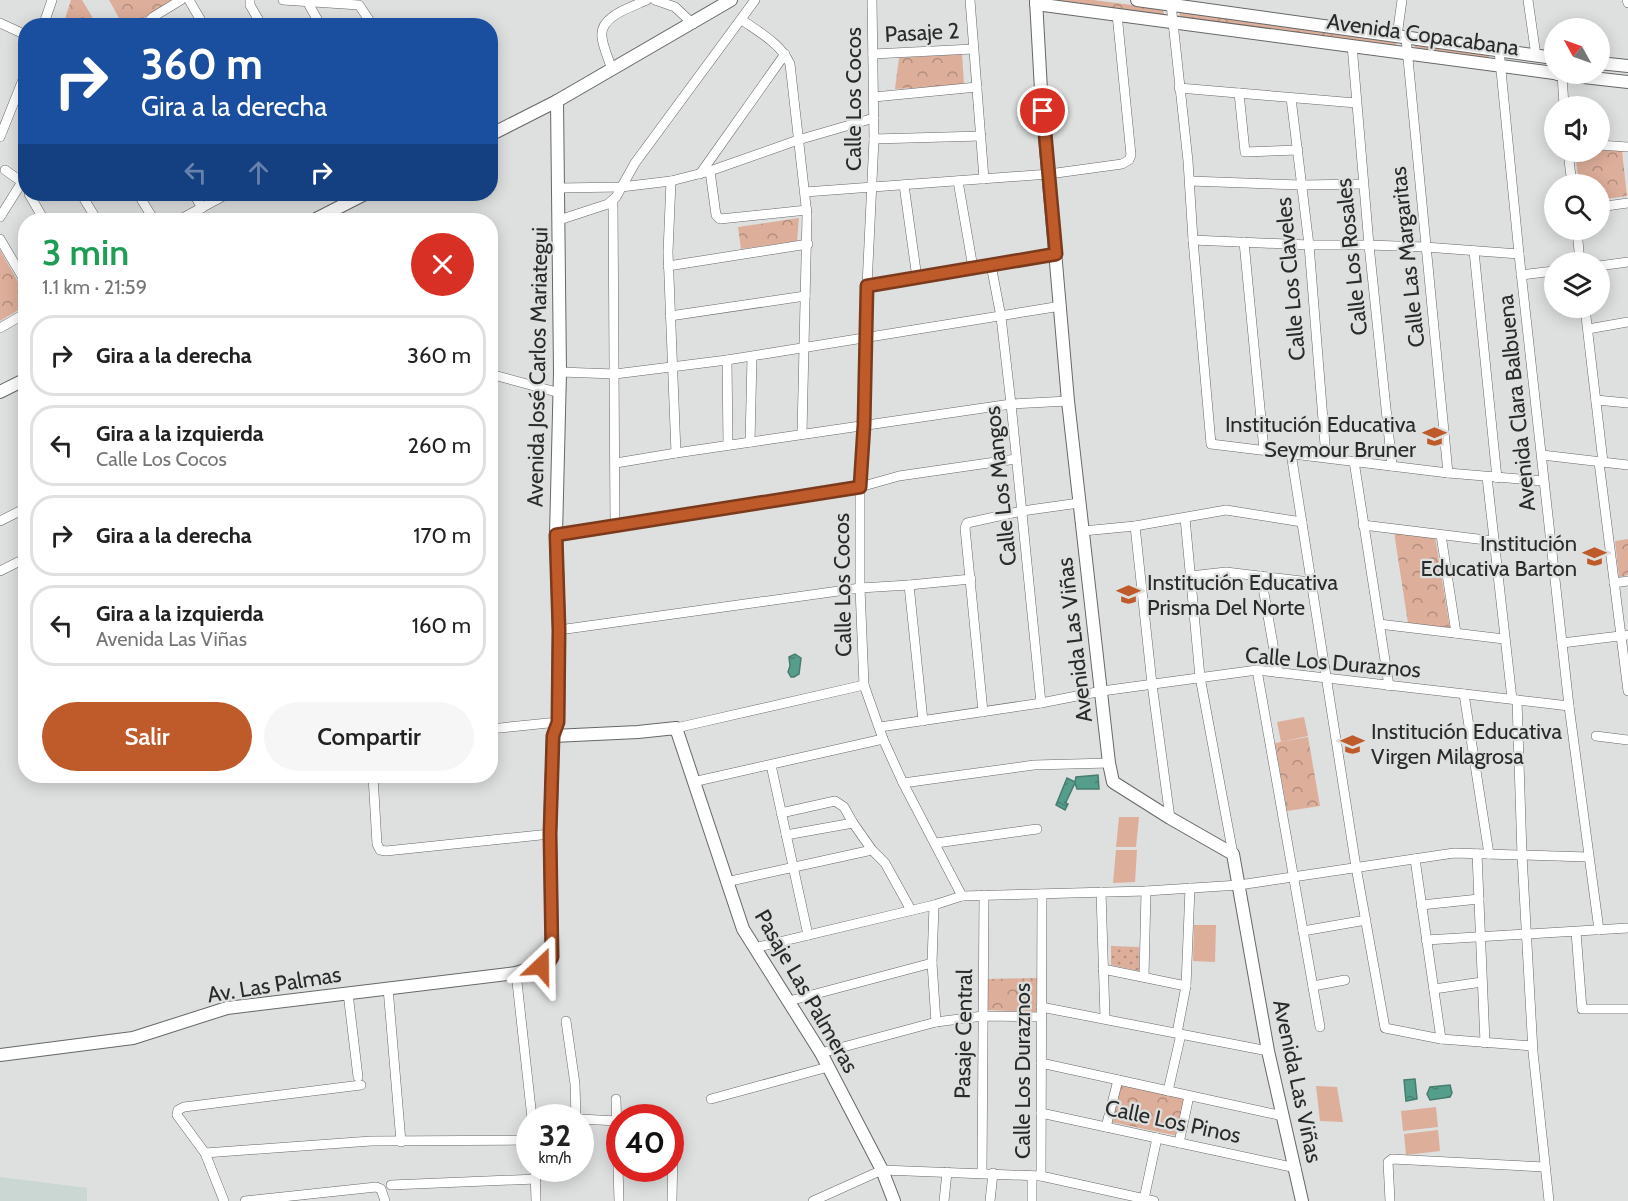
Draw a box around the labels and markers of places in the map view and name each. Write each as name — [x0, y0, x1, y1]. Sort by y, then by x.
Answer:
pin — [1017, 85, 1068, 136]
place label: Institución Educativa Seymour Bruner — [1225, 411, 1416, 463]
school or university icon: Institución Educativa Seymour Bruner — [1421, 424, 1447, 450]
place label: Institución Educativa Barton — [1420, 530, 1577, 582]
school or university icon: Institución Educativa Barton — [1582, 543, 1608, 569]
place label: Institución Educativa Prisma Del Norte — [1147, 569, 1339, 621]
school or university icon: Institución Educativa Prisma Del Norte — [1116, 582, 1142, 608]
place label: Institución Educativa Virgen Milagrosa — [1371, 718, 1563, 770]
school or university icon: Institución Educativa Virgen Milagrosa — [1340, 731, 1366, 757]

